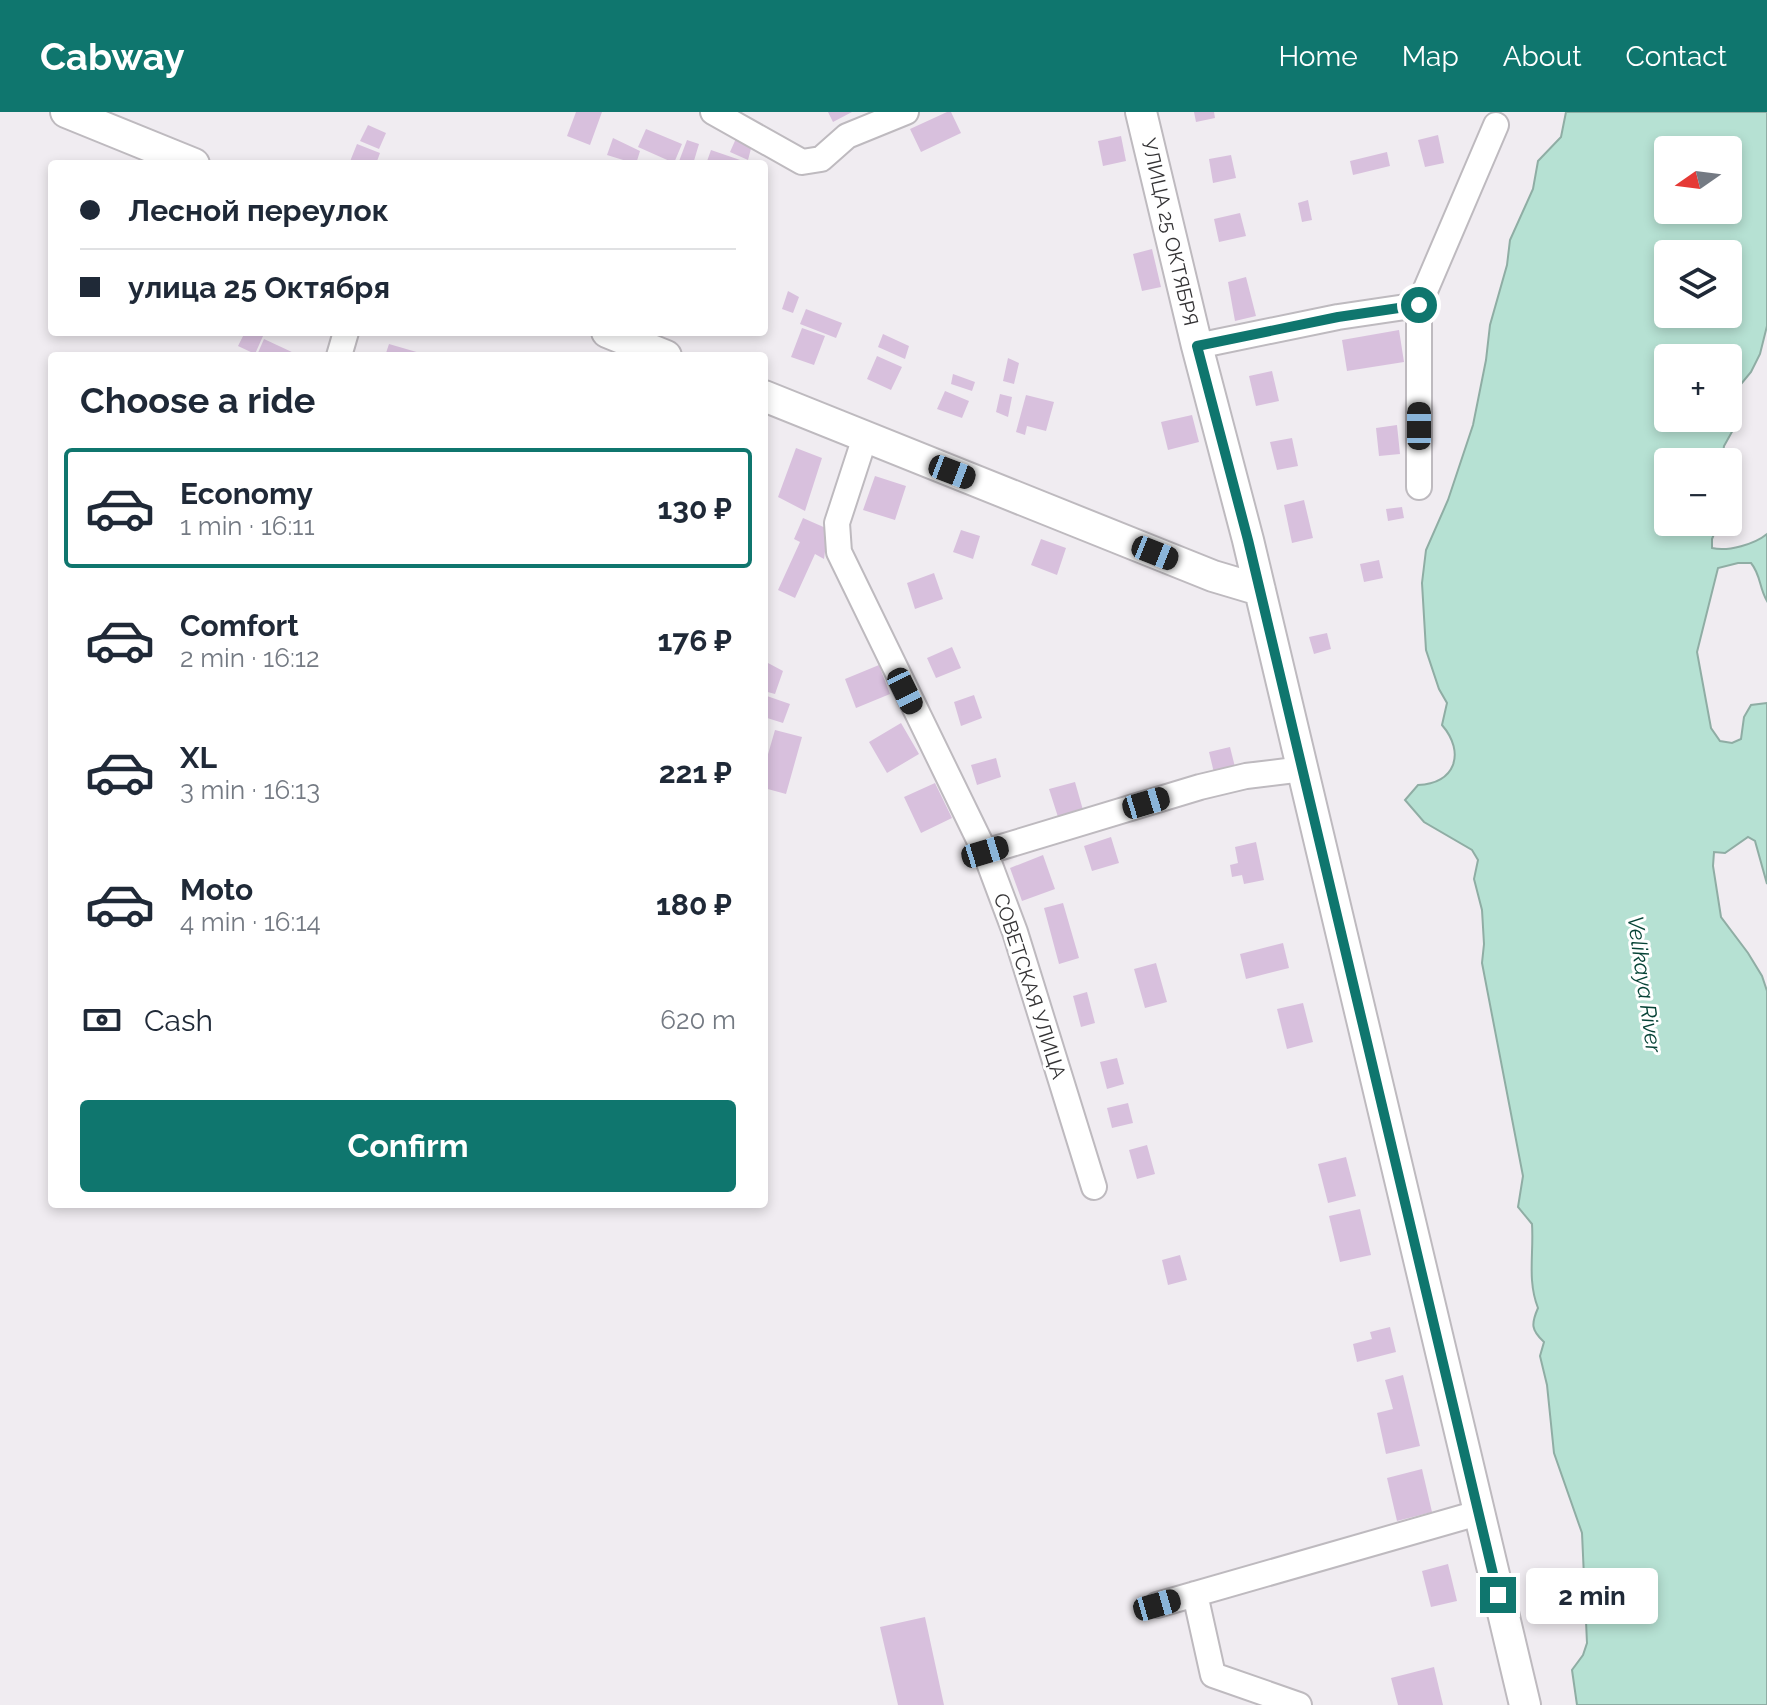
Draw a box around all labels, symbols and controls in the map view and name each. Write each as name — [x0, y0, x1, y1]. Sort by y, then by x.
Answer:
text: Cabway — [40, 34, 185, 79]
text: Home — [1278, 40, 1358, 73]
text: Map — [1402, 40, 1459, 73]
text: About — [1503, 40, 1582, 73]
text: Contact — [1626, 40, 1727, 73]
street label: УЛИЦА 25 ОКТЯБРЯ — [1137, 136, 1203, 328]
north arrow — [1654, 136, 1742, 224]
map controls — [1654, 136, 1742, 536]
text: Лесной переулок — [128, 193, 389, 228]
button: layers — [1654, 240, 1742, 328]
text: улица 25 Октября — [128, 270, 390, 305]
route start — [1401, 287, 1437, 323]
button: + — [1654, 344, 1742, 432]
text: Choose a ride — [80, 379, 315, 421]
car — [1407, 402, 1431, 450]
button: − — [1654, 448, 1742, 536]
car — [925, 452, 979, 492]
icon: car — [84, 472, 156, 544]
text: Economy — [180, 476, 313, 511]
text: 130 ₽ — [657, 491, 732, 526]
text: 1 min · 16:11 — [180, 511, 315, 541]
car — [1128, 533, 1182, 573]
icon: car — [84, 604, 156, 676]
text: Comfort — [180, 608, 299, 643]
text: 176 ₽ — [658, 623, 732, 658]
text: 2 min · 16:12 — [180, 643, 319, 673]
car — [884, 664, 926, 718]
icon: car — [84, 736, 156, 808]
text: XL — [180, 740, 217, 775]
text: 221 ₽ — [659, 755, 732, 790]
text: 3 min · 16:13 — [180, 775, 320, 805]
car — [1120, 785, 1172, 821]
car — [959, 834, 1011, 870]
icon: car — [84, 868, 156, 940]
text: Moto — [180, 872, 253, 907]
text: 180 ₽ — [656, 887, 732, 922]
street label: СОВЕТСКАЯ УЛИЦА — [989, 890, 1072, 1082]
text: 4 min · 16:14 — [180, 907, 321, 937]
water label: Velikaya River — [1623, 914, 1668, 1055]
icon: cash — [80, 998, 124, 1042]
text: Cash — [144, 1003, 213, 1038]
text: 620 m — [660, 1005, 736, 1035]
button: Confirm — [80, 1100, 736, 1192]
callout: 2 min — [1526, 1567, 1658, 1623]
route end — [1480, 1577, 1516, 1613]
text: 2 min — [1558, 1581, 1626, 1611]
car — [1131, 1587, 1183, 1623]

